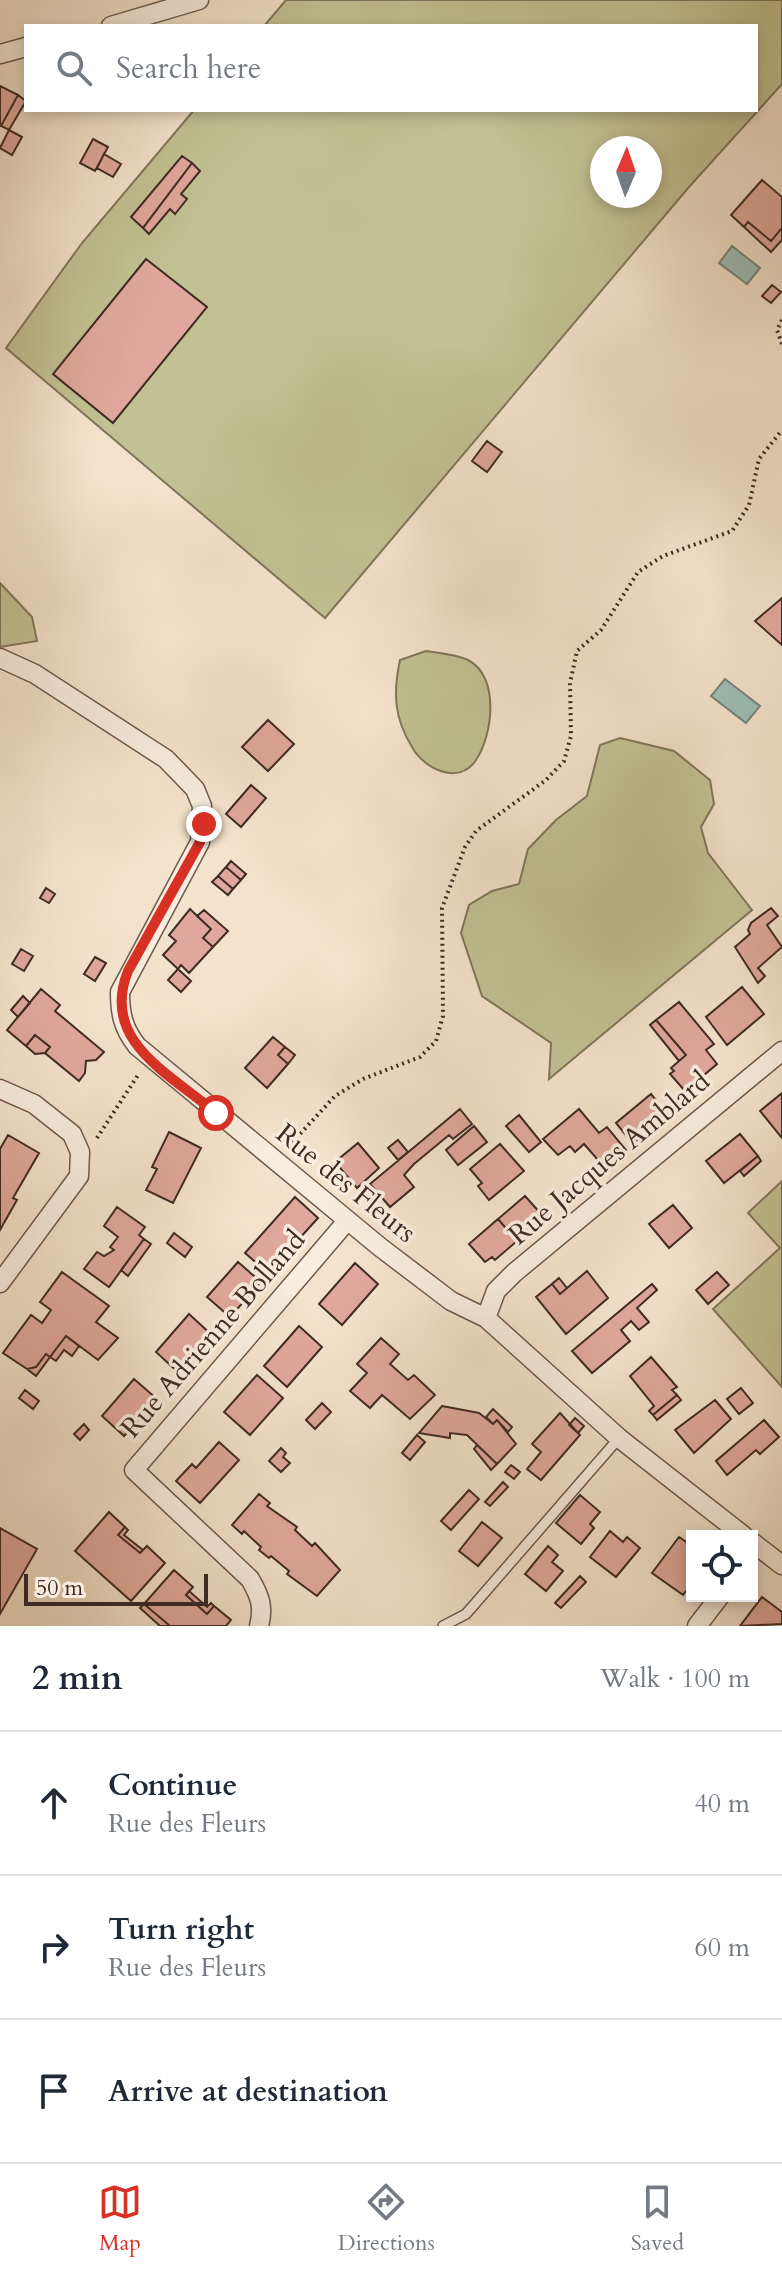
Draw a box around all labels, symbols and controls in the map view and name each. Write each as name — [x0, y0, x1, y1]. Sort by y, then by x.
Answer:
search box — [24, 24, 758, 112]
icon: search — [52, 46, 96, 90]
text: Search here — [116, 48, 261, 89]
north arrow — [590, 136, 662, 208]
route end — [186, 806, 222, 842]
street label: Rue Jacques Amblard — [500, 1062, 718, 1254]
route start — [198, 1095, 234, 1131]
street label: Rue des Fleurs — [268, 1115, 424, 1251]
street label: Rue Adrienne Bolland — [112, 1222, 314, 1446]
map controls — [686, 1530, 758, 1602]
button: locate — [686, 1530, 758, 1602]
scale bar — [24, 1570, 208, 1606]
text: 50 m — [36, 1573, 83, 1603]
text: 2 min — [32, 1655, 123, 1701]
text: Walk · 100 m — [600, 1661, 750, 1696]
text: Continue — [108, 1765, 237, 1806]
icon: ahead — [32, 1781, 76, 1825]
text: 40 m — [694, 1786, 750, 1821]
text: Rue des Fleurs — [108, 1806, 266, 1841]
text: Turn right — [108, 1909, 254, 1950]
icon: right — [32, 1925, 76, 1969]
text: 60 m — [694, 1930, 750, 1965]
text: Rue des Fleurs — [108, 1950, 266, 1985]
icon: arrive — [32, 2069, 76, 2113]
text: Arrive at destination — [108, 2071, 388, 2112]
tab: Map — [98, 2180, 142, 2258]
tab: Directions — [338, 2180, 435, 2258]
tab: Saved — [631, 2180, 684, 2258]

